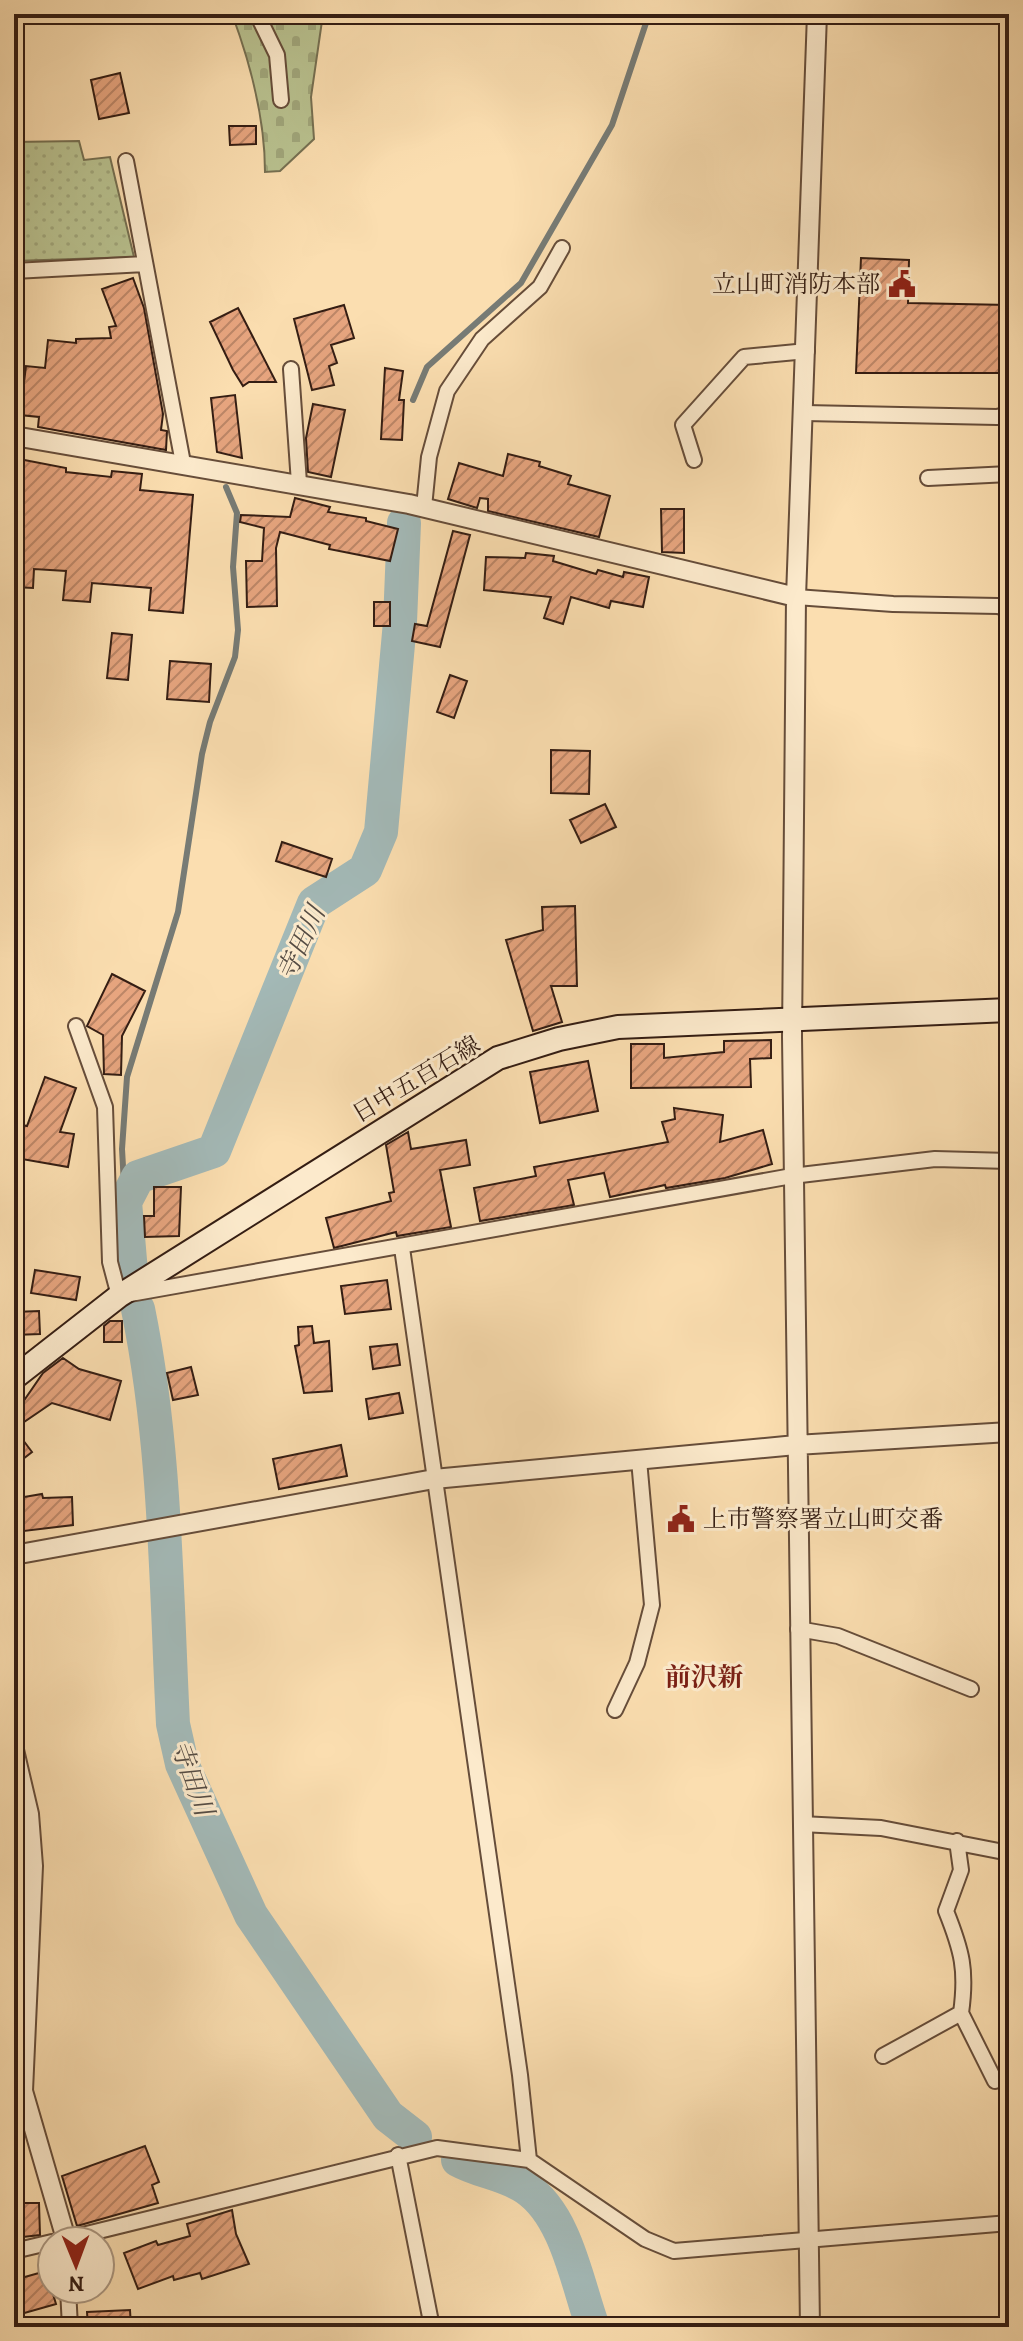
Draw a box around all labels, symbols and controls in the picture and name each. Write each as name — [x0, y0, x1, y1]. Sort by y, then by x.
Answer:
place label: 立山町消防本部 — [712, 268, 880, 300]
public building icon: 立山町消防本部 — [887, 269, 917, 299]
water label: 寺田川 — [269, 898, 335, 986]
street label: 日中五百石線 — [346, 1028, 486, 1130]
place label: 上市警察署立山町交番 — [703, 1503, 943, 1535]
public building icon: 上市警察署立山町交番 — [666, 1504, 696, 1534]
district label: 前沢新 — [665, 1660, 743, 1695]
water label: 寺田川 — [162, 1735, 223, 1823]
north arrow — [36, 2225, 116, 2305]
text: N — [68, 2269, 85, 2299]

